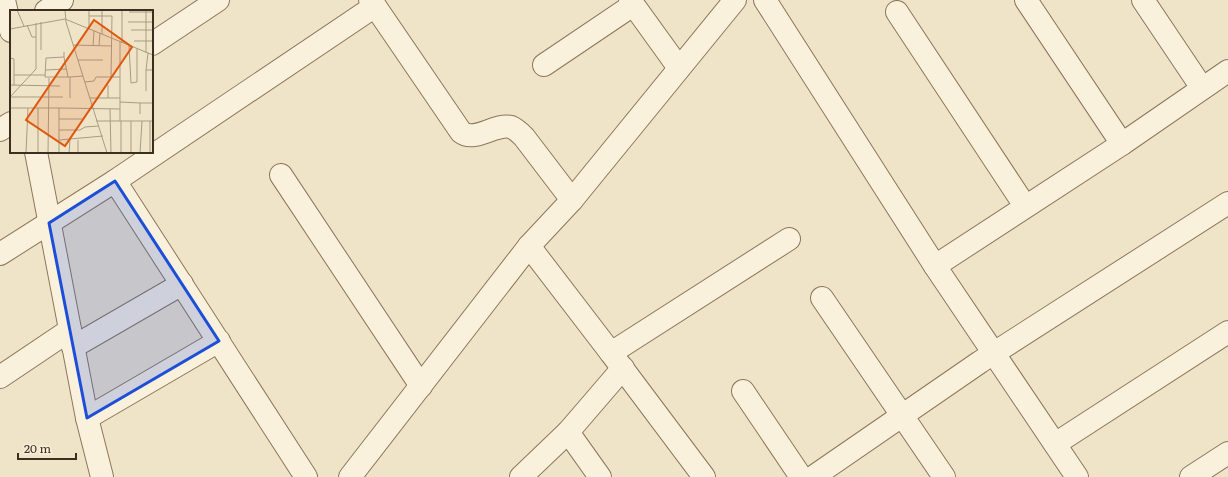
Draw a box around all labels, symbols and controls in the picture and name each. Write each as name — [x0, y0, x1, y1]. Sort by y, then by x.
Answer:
inset map — [10, 10, 153, 153]
scale bar — [18, 435, 76, 461]
text: 20 m — [24, 439, 51, 457]

